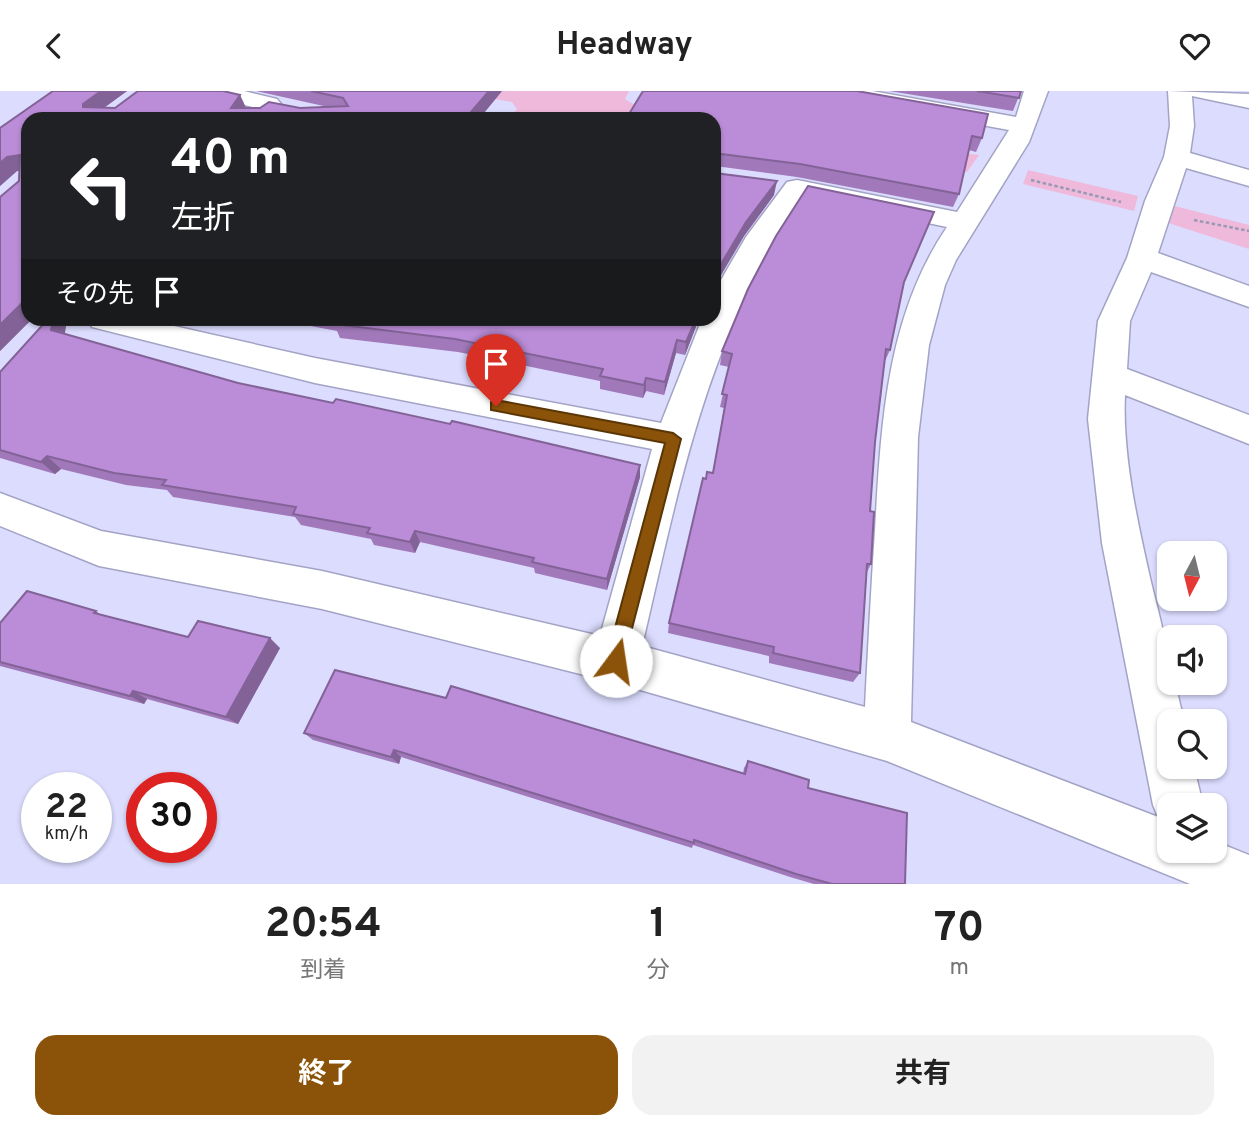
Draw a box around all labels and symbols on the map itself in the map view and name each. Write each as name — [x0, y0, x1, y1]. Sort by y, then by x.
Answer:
pin — [466, 334, 526, 406]
north arrow — [1157, 541, 1227, 611]
position arrow — [579, 624, 653, 698]
speed limit sign: 30 — [126, 772, 217, 863]

